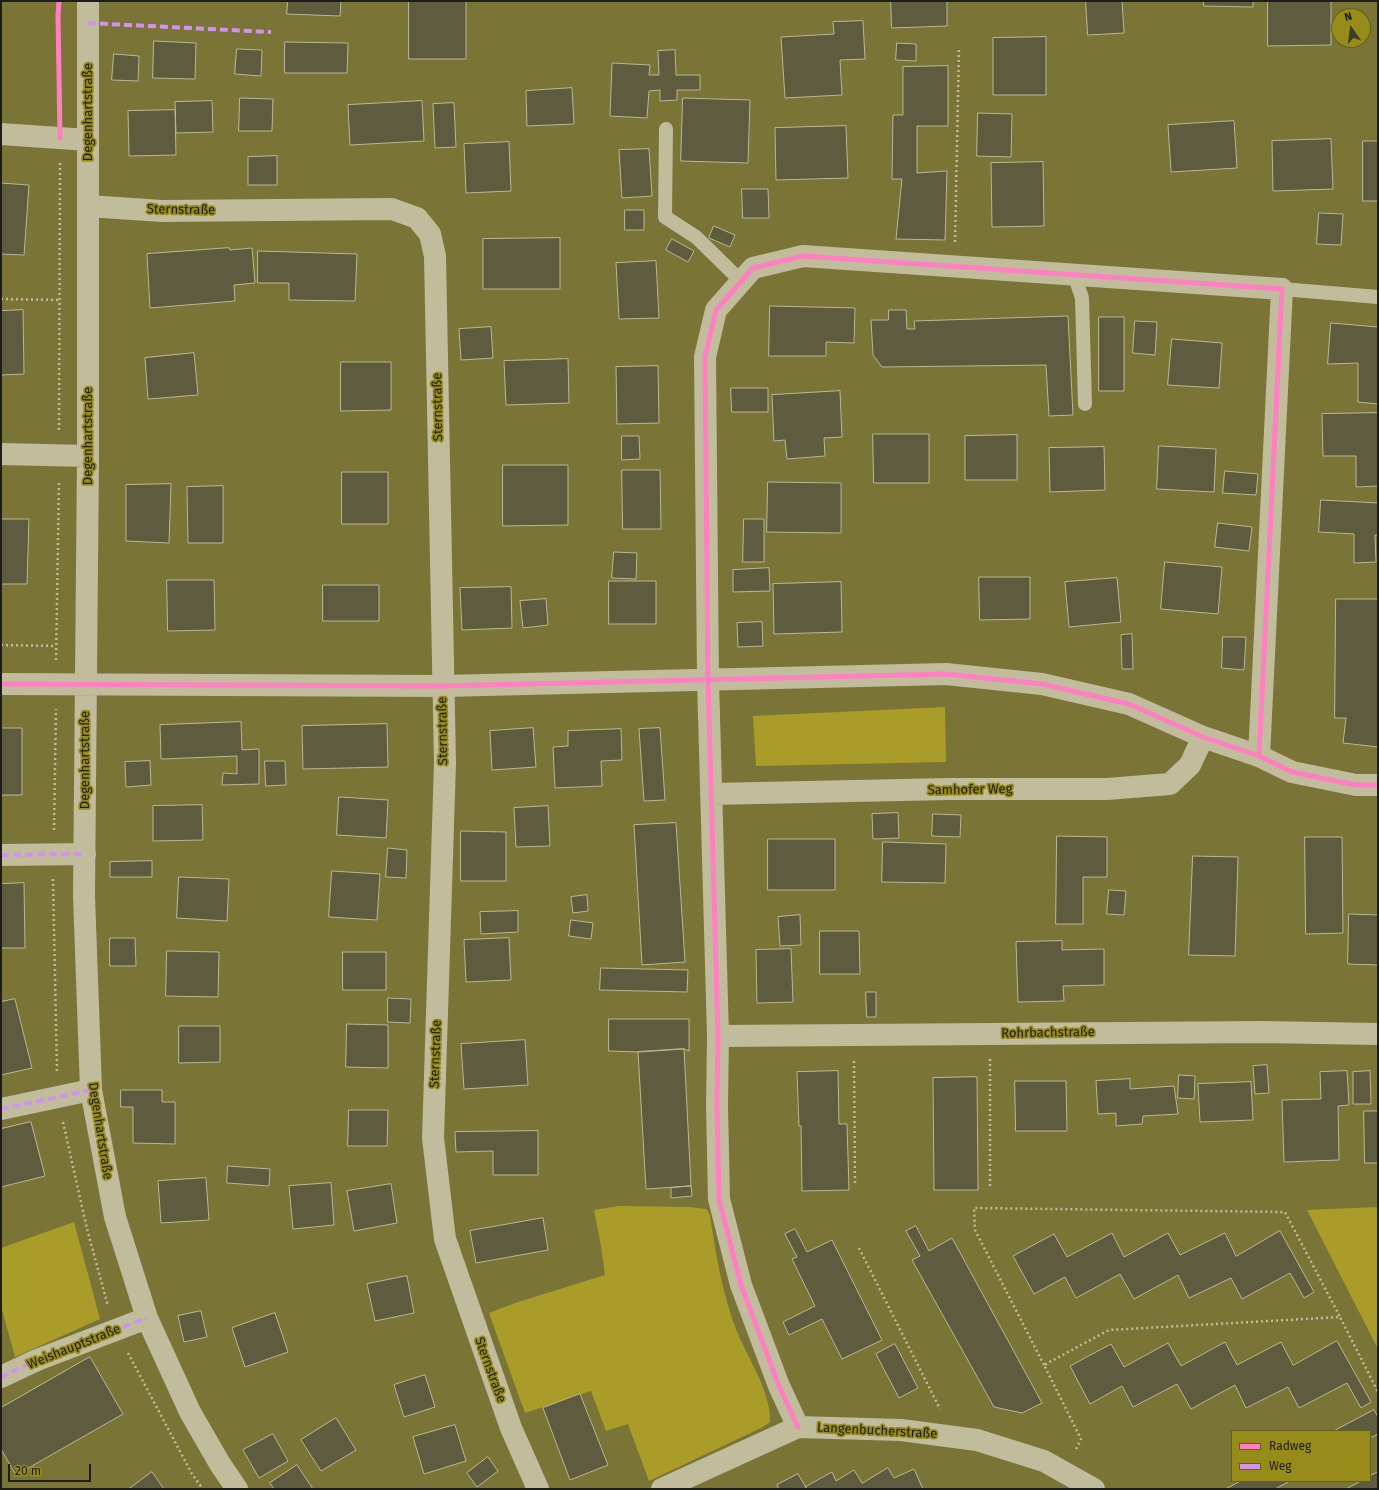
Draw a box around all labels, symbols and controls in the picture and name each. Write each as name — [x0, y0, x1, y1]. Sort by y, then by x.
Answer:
north arrow — [1331, 8, 1371, 48]
text: N — [1343, 10, 1353, 24]
street label: Degenhartstraße — [80, 63, 96, 161]
street label: Sternstraße — [147, 202, 215, 218]
street label: Sternstraße — [430, 373, 446, 441]
street label: Degenhartstraße — [80, 387, 96, 485]
street label: Sternstraße — [435, 697, 451, 765]
street label: Degenhartstraße — [77, 711, 93, 809]
street label: Samhofer Weg — [928, 781, 1012, 799]
street label: Sternstraße — [427, 1020, 445, 1088]
street label: Rohrbachstraße — [1001, 1024, 1095, 1042]
street label: Degenhartstraße — [85, 1081, 115, 1181]
street label: Weishauptstraße — [25, 1321, 123, 1373]
street label: Sternstraße — [471, 1335, 509, 1405]
street label: Langenbucherstraße — [816, 1420, 938, 1442]
legend — [1231, 1430, 1371, 1482]
text: Radweg — [1269, 1439, 1311, 1453]
scale bar — [10, 1456, 93, 1482]
text: Weg — [1269, 1459, 1292, 1473]
text: 20 m — [15, 1464, 41, 1478]

